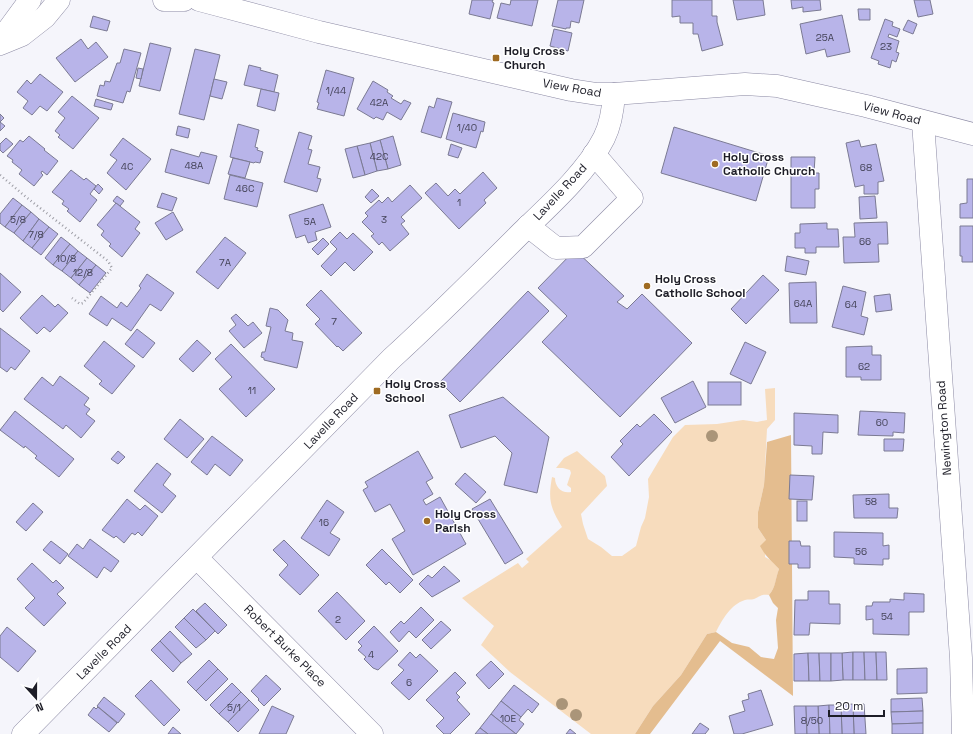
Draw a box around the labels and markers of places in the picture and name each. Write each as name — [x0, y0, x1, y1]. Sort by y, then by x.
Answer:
place label: Holy Cross Church — [504, 43, 565, 73]
marker: Holy Cross Church — [491, 53, 501, 63]
place label: Holy Cross Catholic Church — [723, 149, 815, 179]
marker: Holy Cross Catholic Church — [710, 159, 720, 169]
place label: Holy Cross Catholic School — [655, 271, 745, 301]
marker: Holy Cross Catholic School — [642, 281, 652, 291]
place label: Holy Cross School — [385, 376, 446, 406]
marker: Holy Cross School — [372, 386, 382, 396]
place label: Holy Cross Parish — [435, 506, 496, 536]
marker: Holy Cross Parish — [422, 516, 432, 526]

